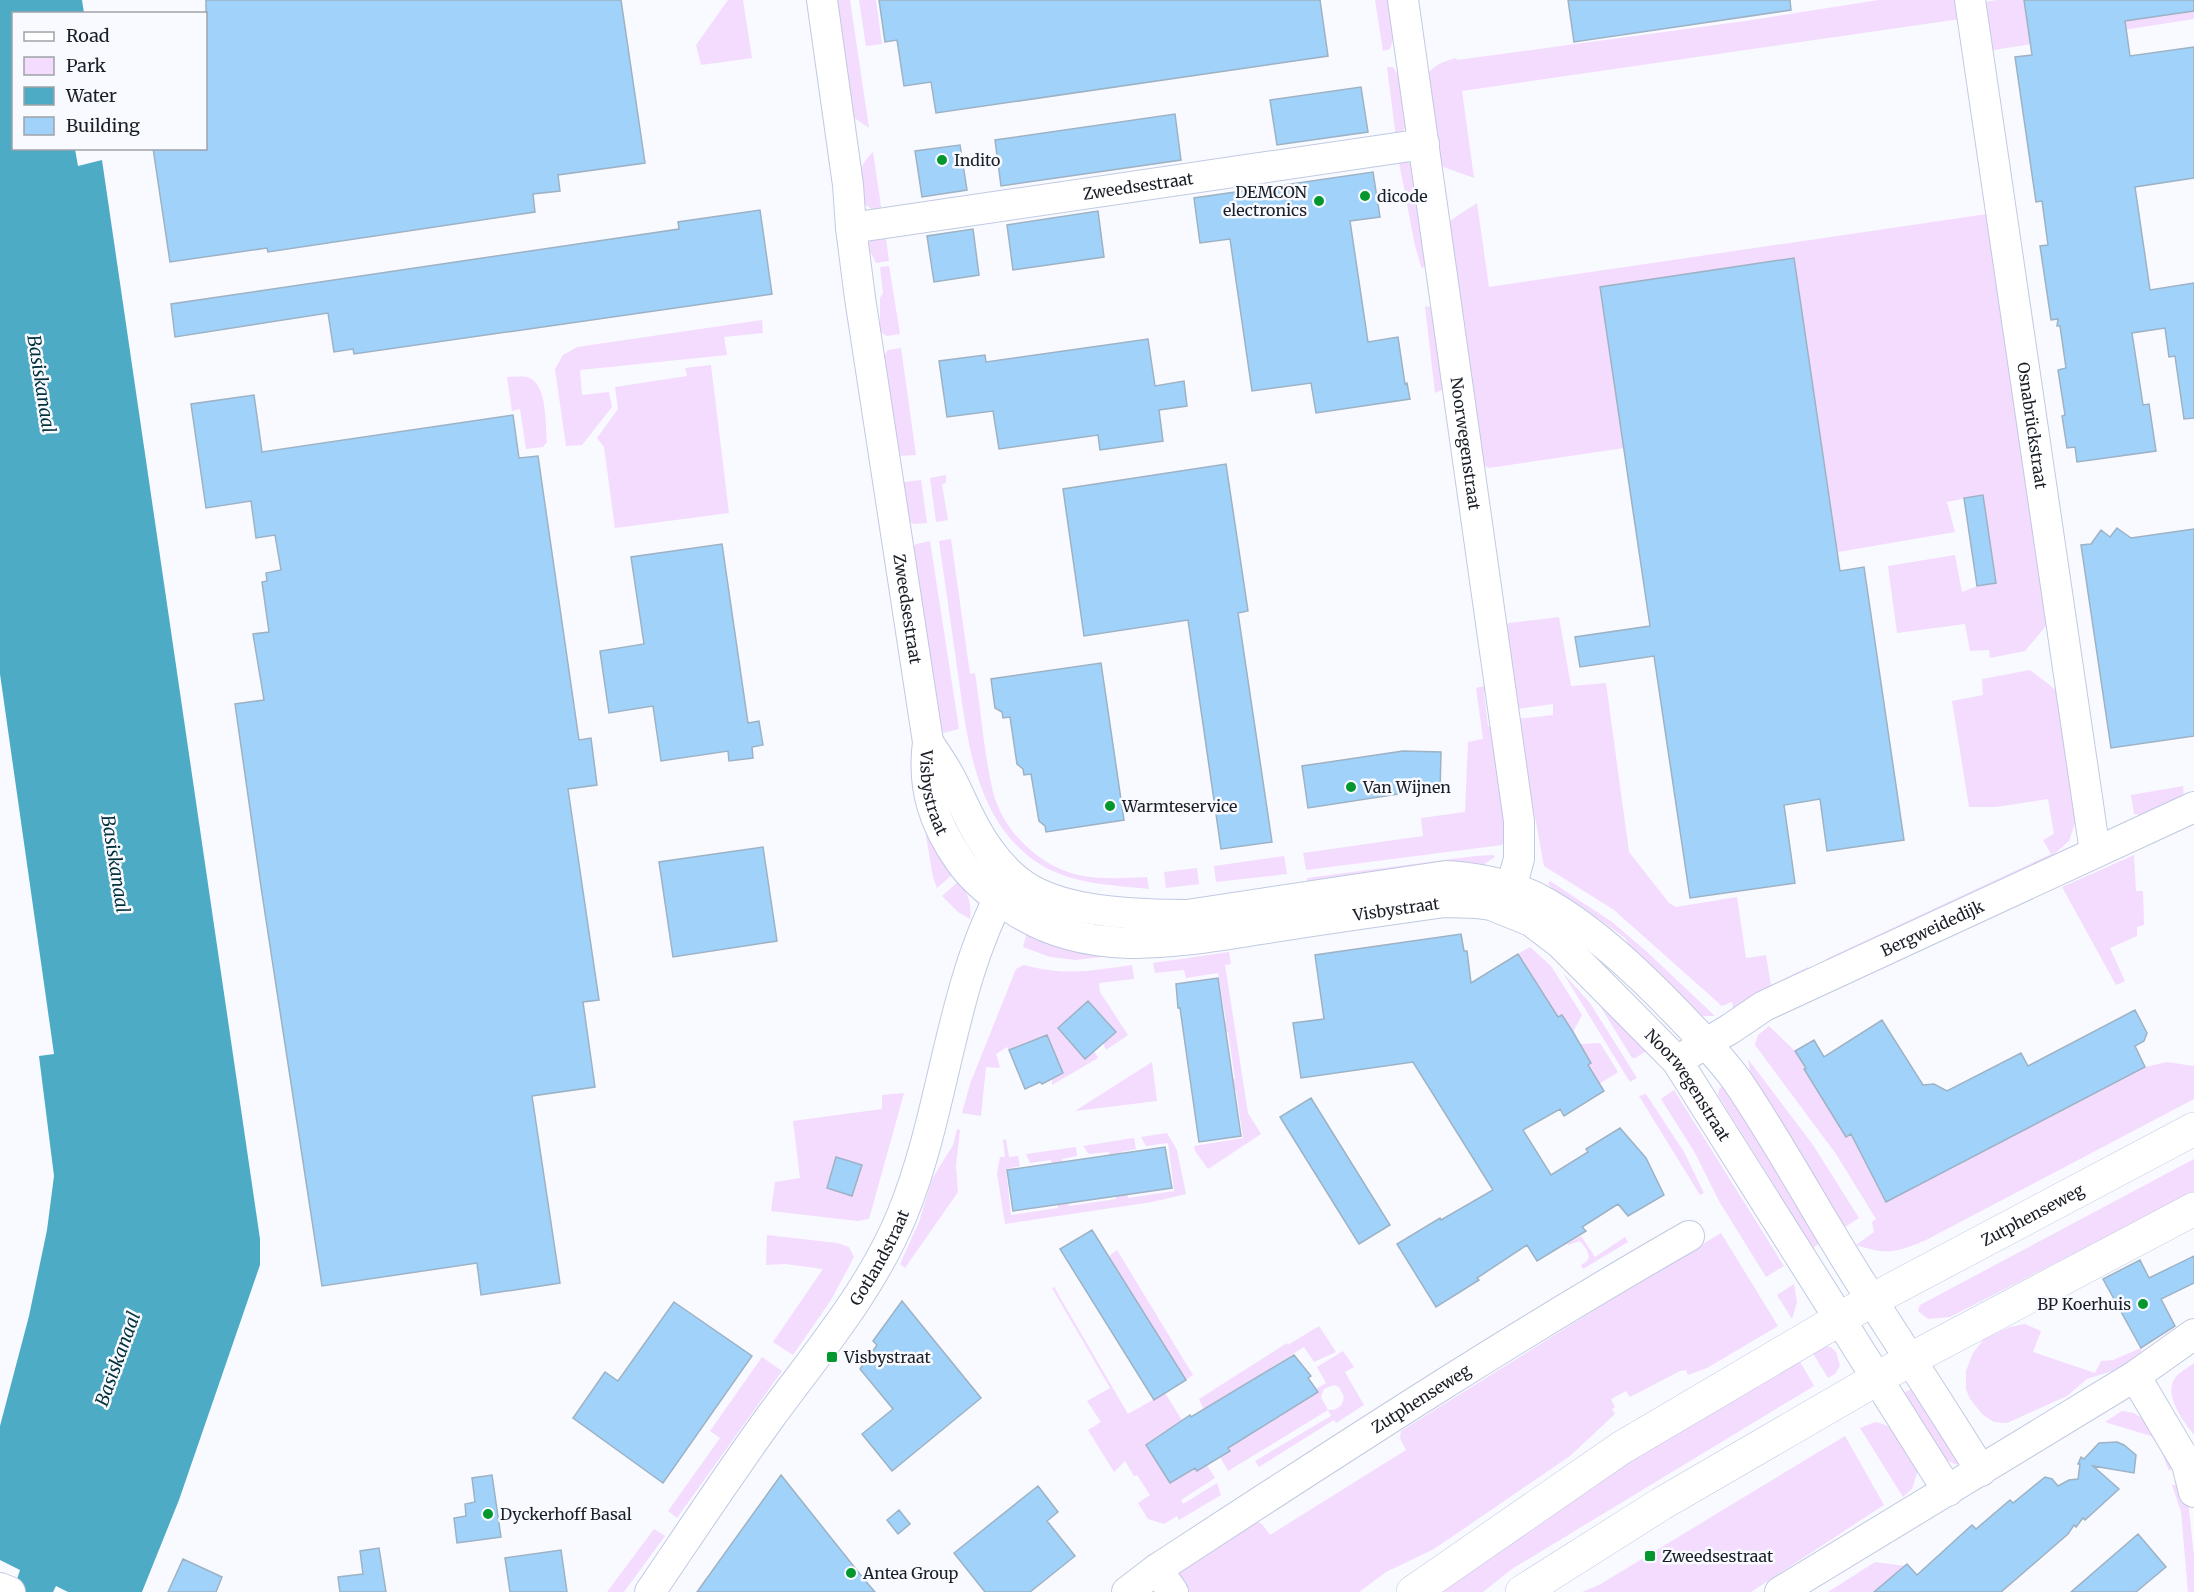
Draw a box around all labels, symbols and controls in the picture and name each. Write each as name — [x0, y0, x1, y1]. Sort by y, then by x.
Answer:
legend — [12, 12, 207, 150]
text: Road — [66, 24, 110, 47]
text: Park — [66, 54, 107, 77]
text: Water — [65, 84, 117, 107]
text: Building — [66, 114, 140, 137]
place label: Indito — [954, 150, 1000, 170]
marker: Indito — [935, 153, 949, 167]
street label: Zweedsestraat — [1081, 168, 1195, 204]
place label: DEMCON electronics — [1223, 182, 1308, 220]
place label: dicode — [1377, 186, 1428, 206]
marker: dicode — [1358, 189, 1372, 203]
marker: DEMCON electronics — [1312, 194, 1326, 208]
water label: Basiskanaal — [22, 333, 61, 435]
street label: Osnabrückstraat — [2013, 361, 2052, 491]
street label: Noorwegenstraat — [1446, 376, 1485, 512]
street label: Zweedsestraat — [889, 552, 926, 666]
street label: Visbystraat — [916, 748, 953, 839]
place label: Van Wijnen — [1362, 777, 1451, 797]
marker: Van Wijnen — [1344, 780, 1358, 794]
place label: Warmteservice — [1121, 796, 1237, 816]
marker: Warmteservice — [1103, 799, 1117, 813]
water label: Basiskanaal — [96, 813, 135, 915]
street label: Visbystraat — [1351, 893, 1441, 925]
street label: Bergweidedijk — [1878, 895, 1988, 961]
street label: Noorwegenstraat — [1641, 1025, 1735, 1145]
street label: Zutphenseweg — [1978, 1179, 2087, 1250]
street label: Gotlandstraat — [845, 1206, 913, 1309]
place label: BP Koerhuis — [2037, 1294, 2131, 1314]
marker: BP Koerhuis — [2136, 1297, 2150, 1311]
water label: Basiskanaal — [90, 1308, 145, 1409]
place label: Visbystraat — [843, 1347, 932, 1367]
marker: Visbystraat — [825, 1350, 839, 1364]
street label: Zutphenseweg — [1368, 1360, 1474, 1437]
place label: Dyckerhoff Basal — [500, 1504, 632, 1524]
marker: Dyckerhoff Basal — [481, 1507, 495, 1521]
place label: Zweedsestraat — [1662, 1546, 1774, 1566]
marker: Zweedsestraat — [1643, 1549, 1657, 1563]
place label: Antea Group — [862, 1563, 959, 1583]
marker: Antea Group — [844, 1566, 858, 1580]

